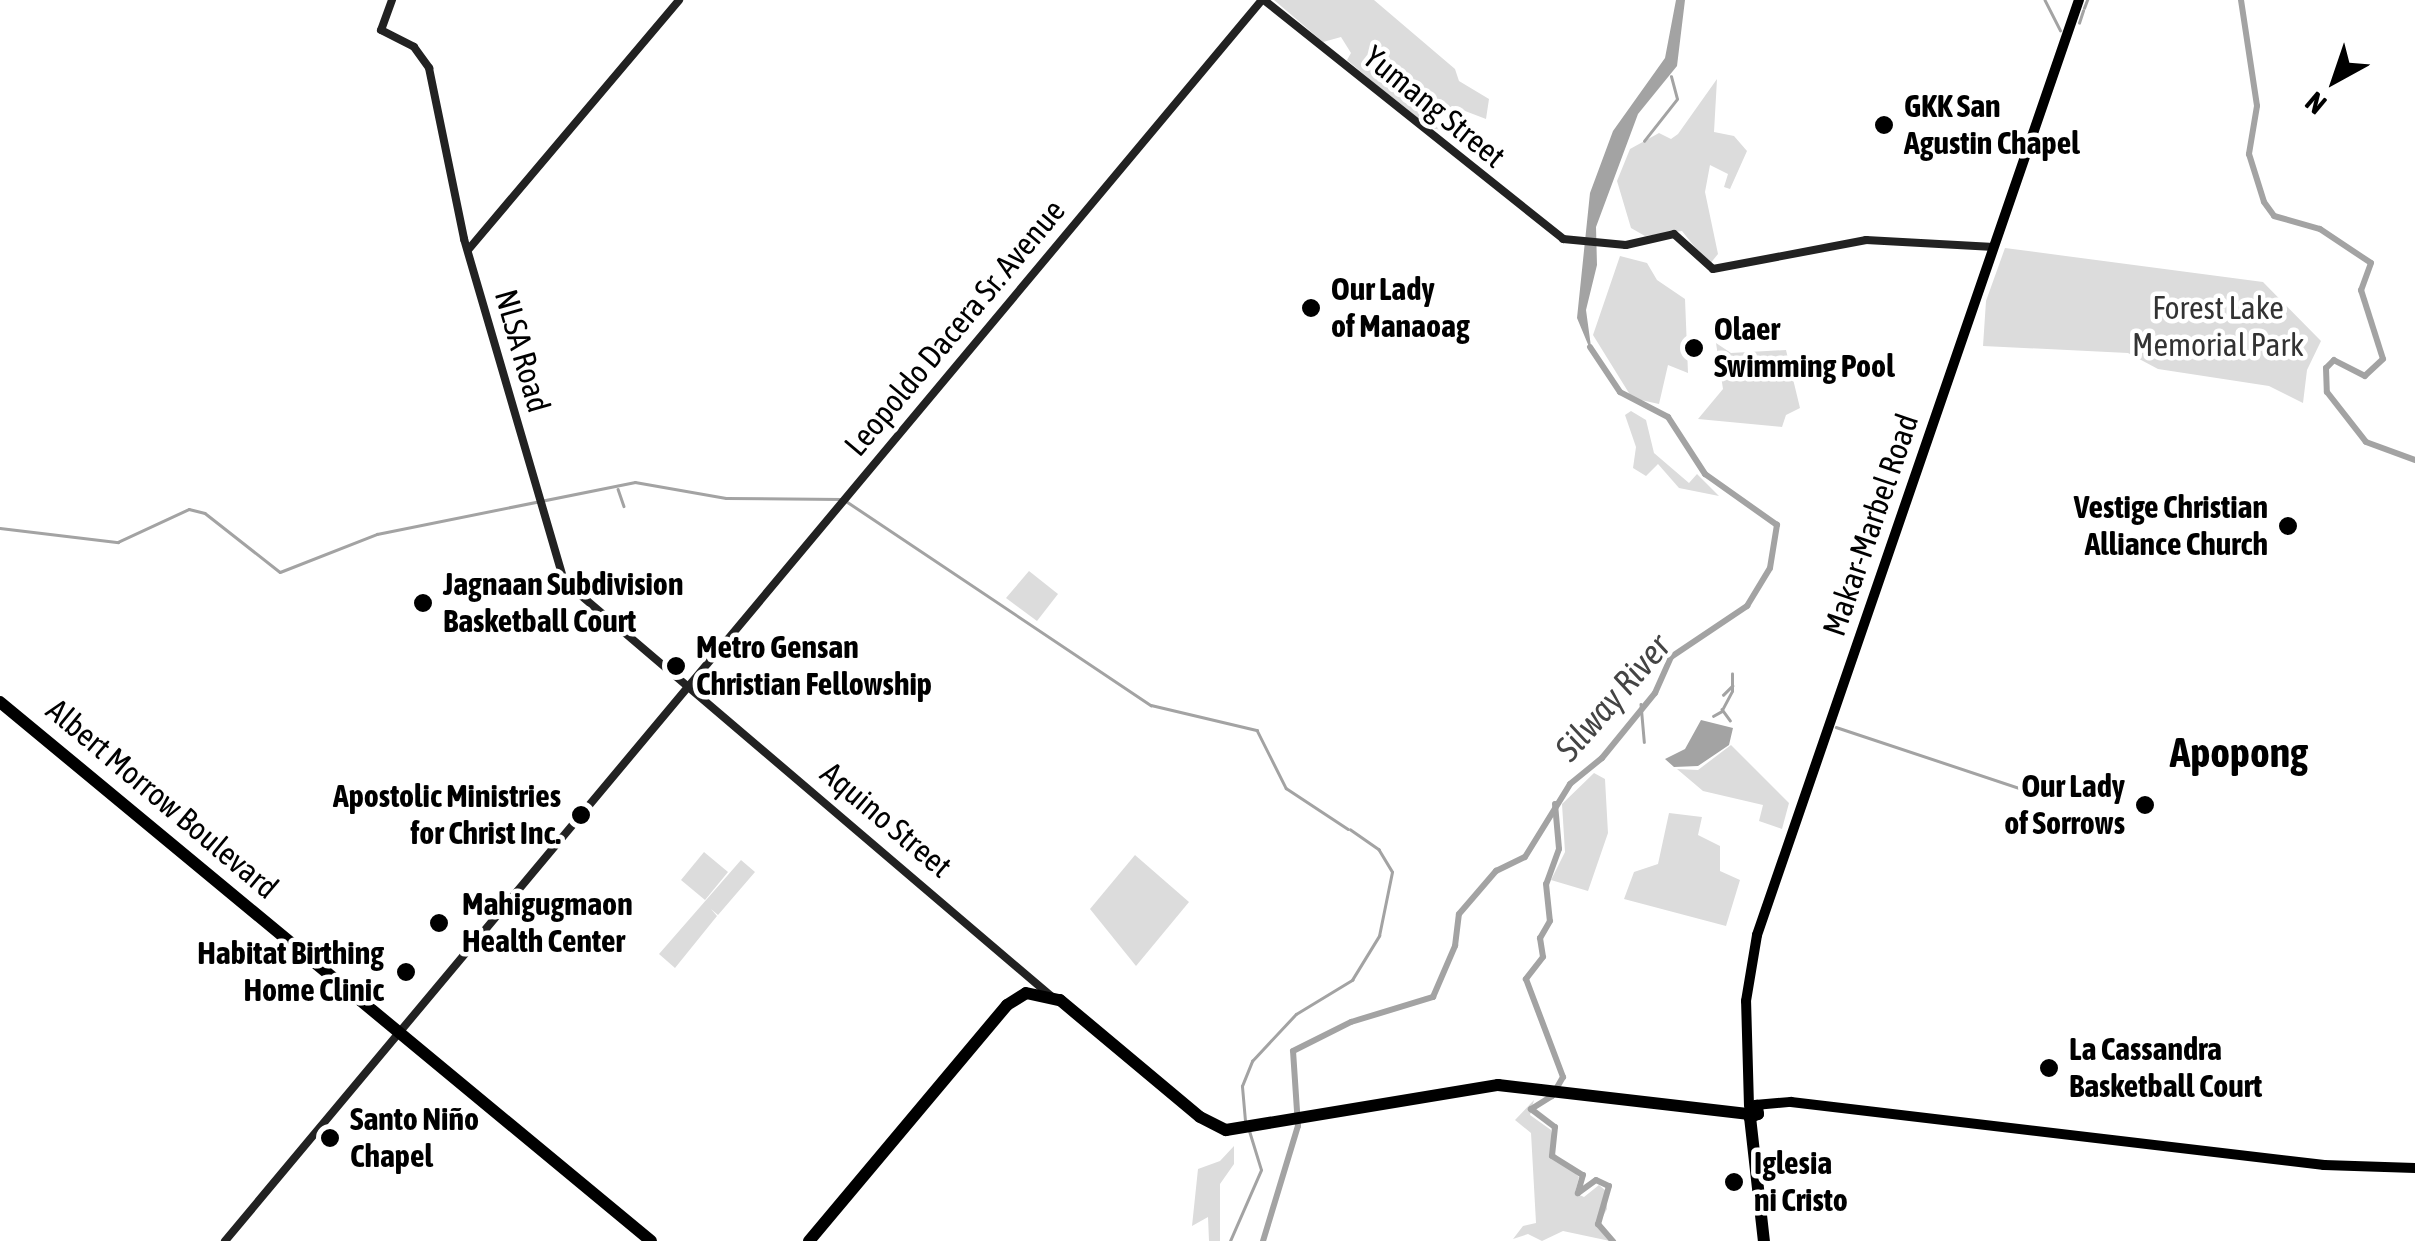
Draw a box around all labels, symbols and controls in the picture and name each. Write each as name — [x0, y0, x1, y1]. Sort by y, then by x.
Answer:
north arrow — [2285, 30, 2385, 130]
street label: Yumang Street — [1355, 38, 1513, 176]
text: N — [2299, 85, 2332, 121]
place label: GKK San Agustin Chapel — [1904, 88, 2080, 163]
marker: GKK San Agustin Chapel — [1873, 114, 1895, 136]
street label: Leopoldo Dacera Sr. Avenue — [837, 192, 1073, 464]
place label: Our Lady of Manaoag — [1331, 271, 1470, 346]
street label: NLSA Road — [486, 285, 558, 417]
park label: Forest Lake Memorial Park — [2132, 290, 2304, 365]
marker: Our Lady of Manaoag — [1300, 297, 1322, 319]
place label: Olaer Swimming Pool — [1714, 311, 1895, 386]
marker: Olaer Swimming Pool — [1683, 337, 1705, 359]
street label: Makar-Marbel Road — [1815, 409, 1927, 641]
place label: Vestige Christian Alliance Church — [2074, 489, 2268, 564]
marker: Vestige Christian Alliance Church — [2277, 515, 2299, 537]
place label: Jagnaan Subdivision Basketball Court — [443, 566, 683, 641]
marker: Jagnaan Subdivision Basketball Court — [412, 592, 434, 614]
water label: Silway River — [1546, 625, 1678, 769]
place label: Metro Gensan Christian Fellowship — [696, 629, 932, 704]
marker: Metro Gensan Christian Fellowship — [665, 655, 687, 677]
street label: Albert Morrow Boulevard — [38, 691, 286, 907]
district label: Apopong — [2170, 727, 2308, 777]
street label: Aquino Street — [813, 754, 959, 886]
place label: Our Lady of Sorrows — [2004, 768, 2125, 843]
place label: Apostolic Ministries for Christ Inc. — [333, 778, 561, 853]
marker: Our Lady of Sorrows — [2134, 794, 2156, 816]
marker: Apostolic Ministries for Christ Inc. — [570, 804, 592, 826]
place label: Mahigugmaon Health Center — [462, 886, 633, 961]
marker: Mahigugmaon Health Center — [426, 910, 452, 936]
place label: Habitat Birthing Home Clinic — [197, 935, 384, 1010]
marker: Habitat Birthing Home Clinic — [393, 959, 419, 985]
place label: La Cassandra Basketball Court — [2069, 1031, 2262, 1106]
marker: La Cassandra Basketball Court — [2038, 1057, 2060, 1079]
place label: Santo Niño Chapel — [350, 1101, 479, 1176]
marker: Santo Niño Chapel — [319, 1127, 341, 1149]
place label: Iglesia ni Cristo — [1754, 1145, 1848, 1220]
marker: Iglesia ni Cristo — [1723, 1171, 1745, 1193]

